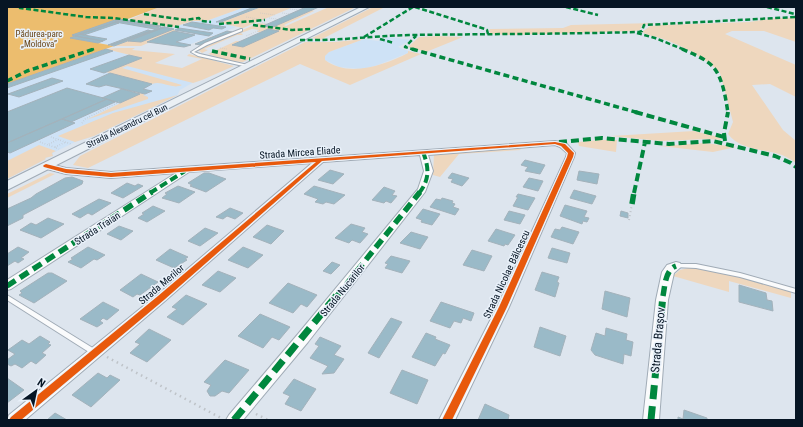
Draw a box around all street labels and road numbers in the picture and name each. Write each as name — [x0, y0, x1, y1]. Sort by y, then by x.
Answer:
street label: Strada Alexandru cel Bun — [85, 102, 169, 150]
street label: Strada Mircea Eliade — [259, 144, 341, 161]
street label: Strada Traian — [72, 210, 122, 247]
street label: Strada Nicolae Bălcescu — [481, 228, 532, 320]
street label: Strada Merilor — [136, 262, 186, 307]
street label: Strada Nucarilor — [318, 262, 367, 319]
street label: Strada Brașov — [648, 307, 669, 373]

